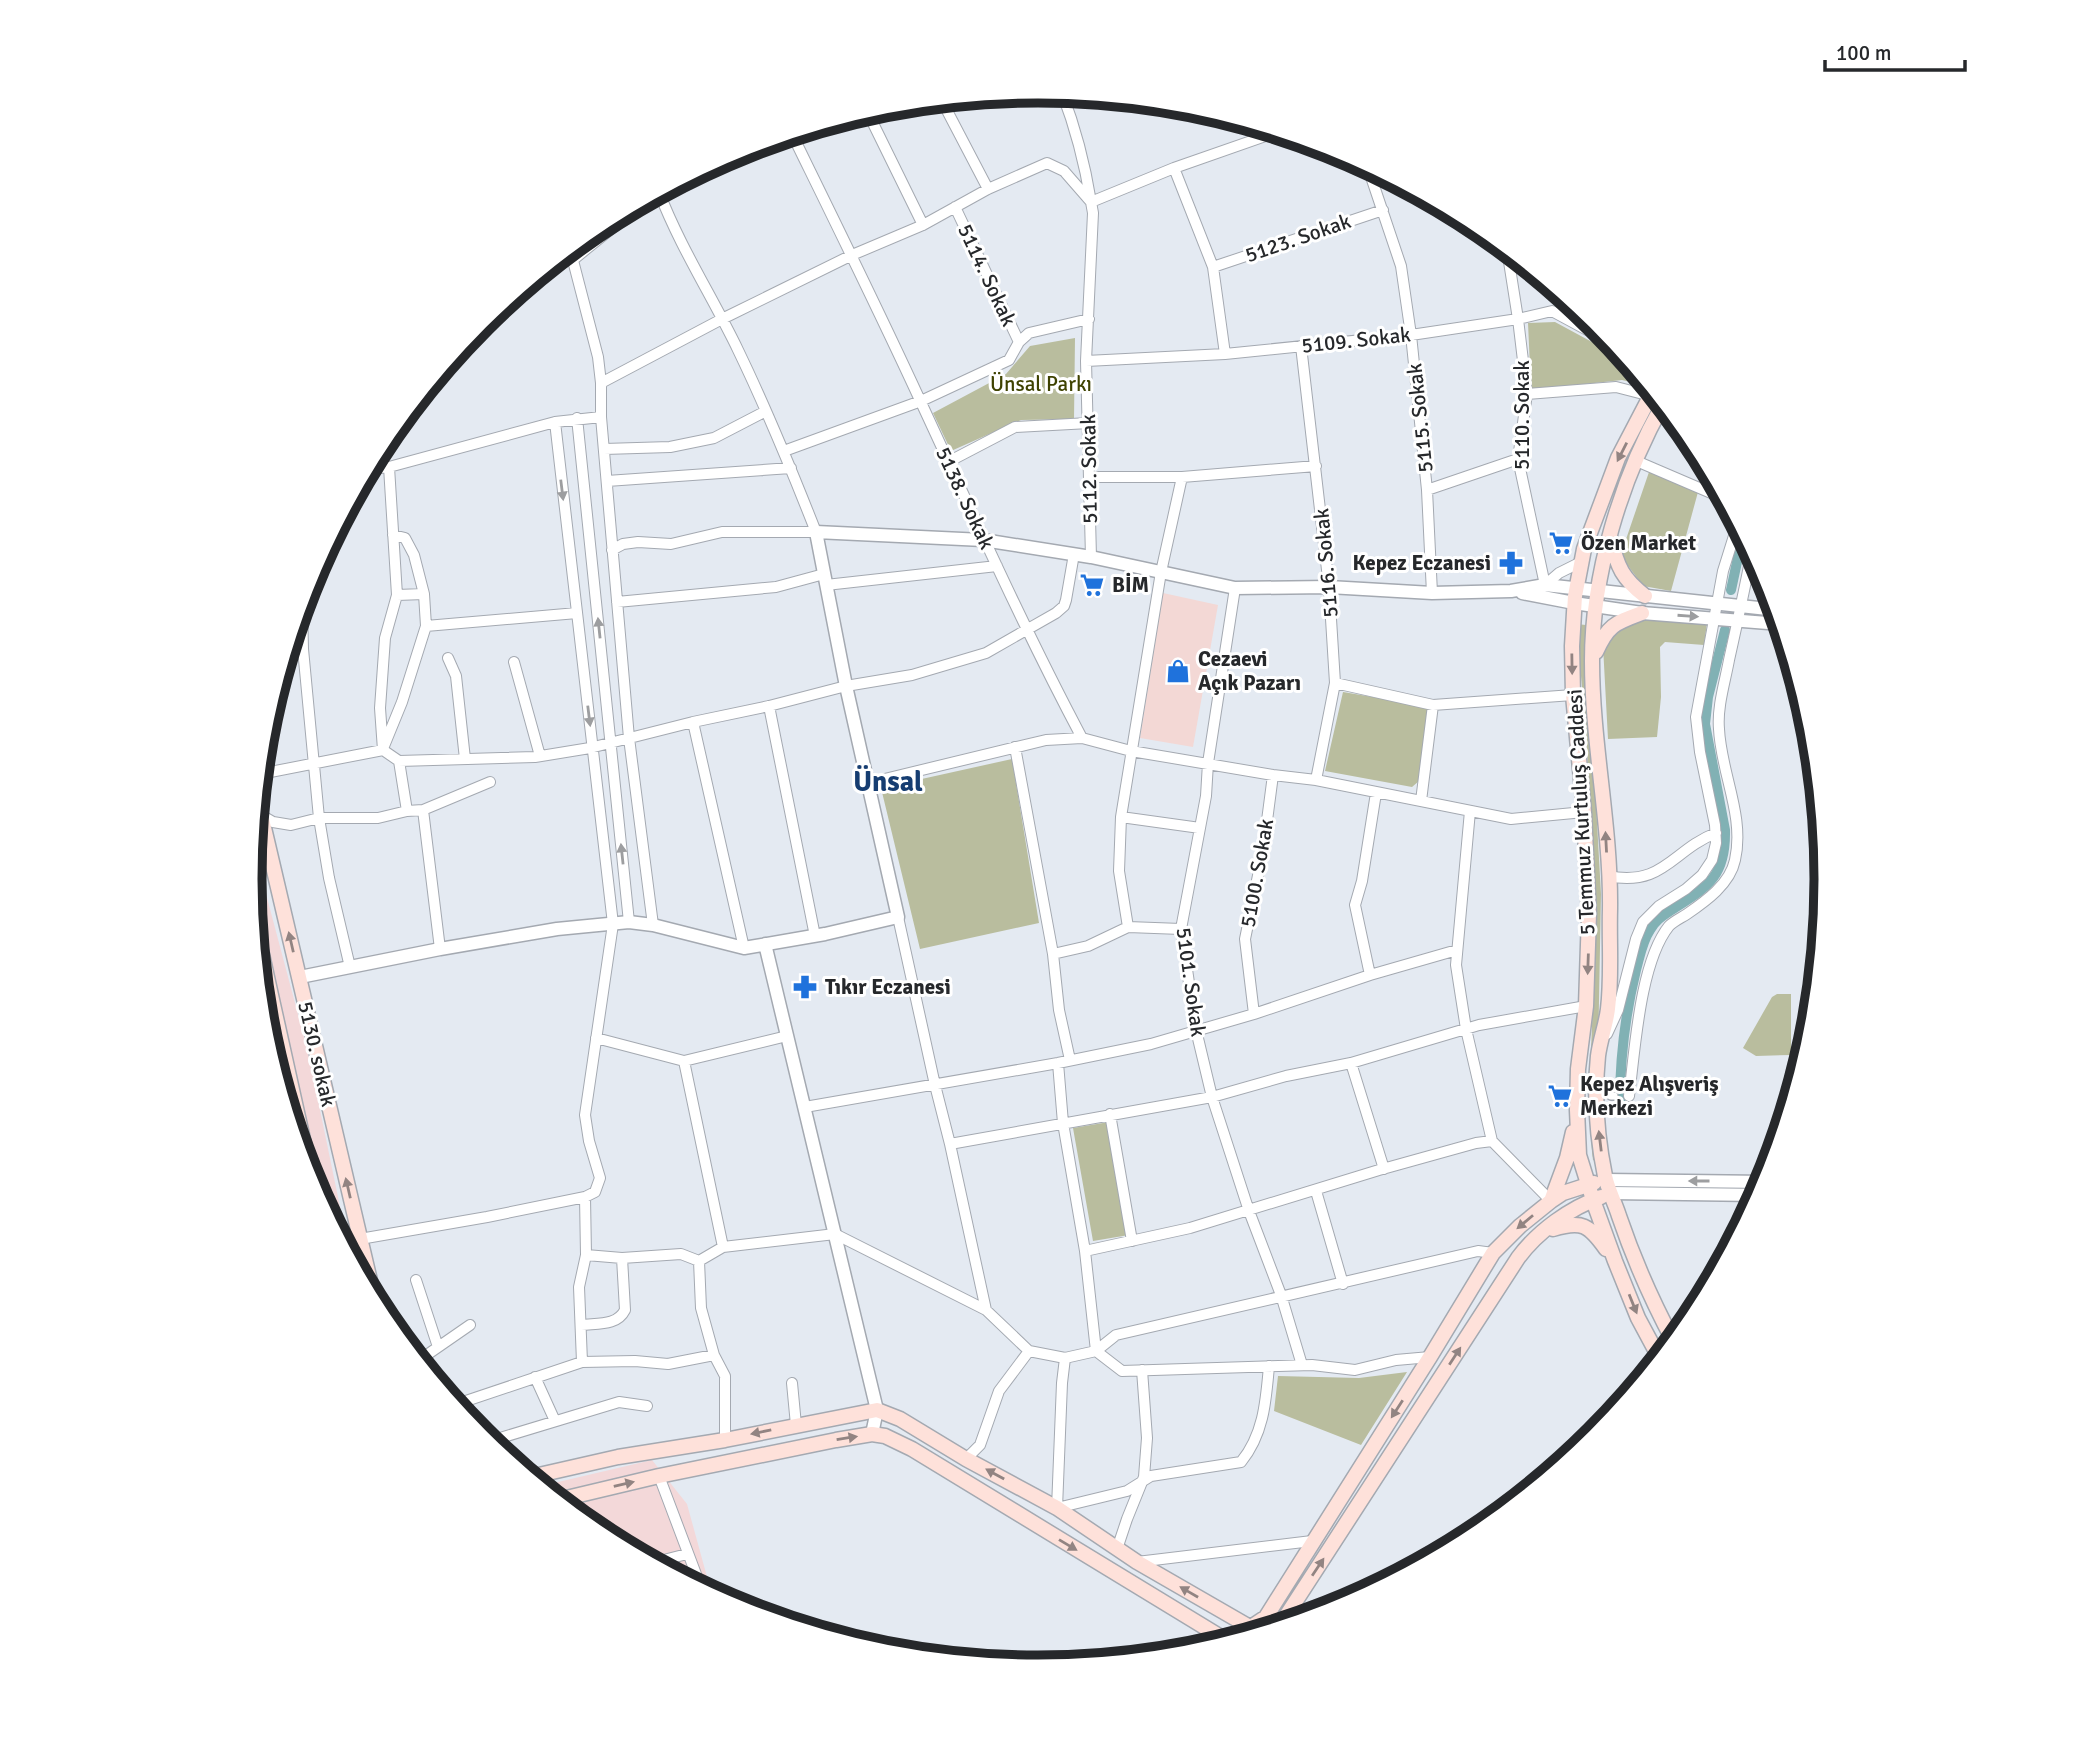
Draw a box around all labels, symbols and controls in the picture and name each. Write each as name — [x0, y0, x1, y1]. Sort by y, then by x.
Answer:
scale bar — [1825, 28, 1965, 72]
text: 100 m — [1836, 40, 1891, 66]
street label: 5123. Sokak — [1242, 208, 1355, 268]
street label: 5114. Sokak — [952, 220, 1022, 331]
street label: 5109. Sokak — [1300, 321, 1412, 359]
street label: 5110. Sokak — [1509, 360, 1535, 470]
street label: 5115. Sokak — [1401, 362, 1439, 474]
park label: Ünsal Parkı — [990, 371, 1092, 397]
street label: 5112. Sokak — [1075, 413, 1103, 524]
one-way arrow — [1616, 442, 1627, 462]
street label: 5138. Sokak — [930, 443, 1000, 554]
one-way arrow — [557, 479, 568, 501]
street label: 5116. Sokak — [1308, 507, 1344, 619]
supermarket icon: Özen Market — [1547, 529, 1575, 557]
place label: Özen Market — [1581, 530, 1696, 556]
pharmacy icon: Kepez Eczanesi — [1497, 549, 1525, 577]
place label: Kepez Eczanesi — [1352, 550, 1491, 576]
supermarket icon: BİM — [1078, 571, 1106, 599]
place label: BİM — [1112, 572, 1149, 598]
one-way arrow — [1677, 611, 1699, 622]
one-way arrow — [593, 617, 604, 639]
place label: Cezaevi Açık Pazarı — [1198, 646, 1301, 696]
one-way arrow — [1567, 653, 1578, 675]
shop icon: Cezaevi Açık Pazarı — [1164, 657, 1192, 685]
street label: 5 Temmuz Kurtuluş Caddesi — [1562, 688, 1600, 936]
one-way arrow — [583, 705, 594, 727]
district label: Ünsal — [853, 765, 923, 799]
street label: 5100. Sokak — [1235, 816, 1279, 929]
one-way arrow — [1600, 830, 1611, 852]
one-way arrow — [616, 843, 627, 865]
street label: 5101. Sokak — [1170, 926, 1212, 1039]
one-way arrow — [286, 931, 297, 953]
one-way arrow — [1582, 953, 1593, 975]
pharmacy icon: Tıkır Eczanesi — [791, 973, 819, 1001]
place label: Tıkır Eczanesi — [825, 974, 951, 1000]
street label: 5130. sokak — [292, 999, 342, 1110]
place label: Kepez Alışveriş Merkezi — [1580, 1071, 1719, 1121]
supermarket icon: Kepez Alışveriş Merkezi — [1546, 1082, 1574, 1110]
one-way arrow — [1594, 1130, 1605, 1152]
one-way arrow — [1687, 1175, 1709, 1187]
one-way arrow — [342, 1177, 353, 1199]
one-way arrow — [1516, 1214, 1534, 1230]
one-way arrow — [1627, 1294, 1638, 1315]
one-way arrow — [1449, 1346, 1462, 1365]
one-way arrow — [1391, 1399, 1404, 1419]
one-way arrow — [750, 1427, 772, 1438]
one-way arrow — [836, 1432, 858, 1443]
one-way arrow — [985, 1468, 1004, 1480]
one-way arrow — [613, 1478, 635, 1489]
one-way arrow — [1059, 1539, 1078, 1551]
one-way arrow — [1312, 1557, 1325, 1577]
one-way arrow — [1179, 1586, 1199, 1598]

